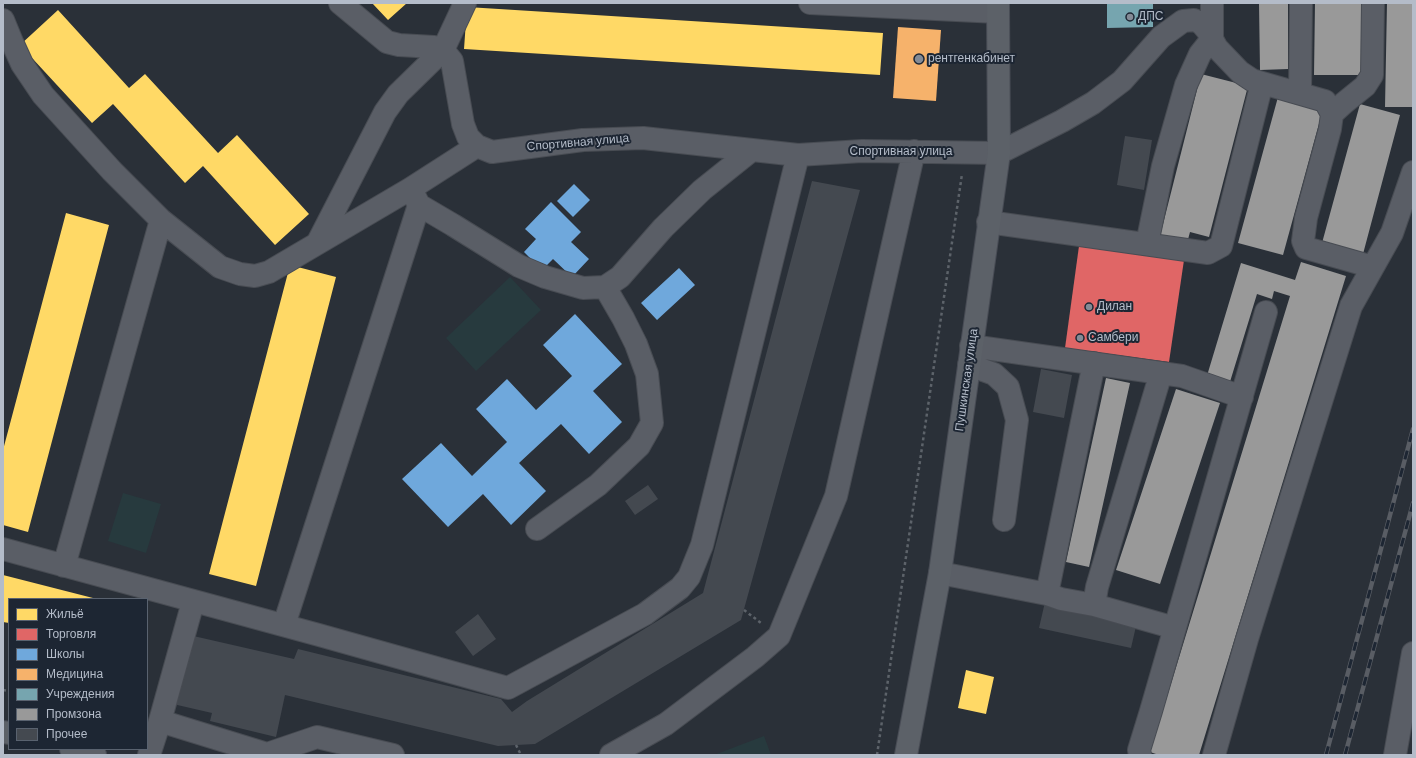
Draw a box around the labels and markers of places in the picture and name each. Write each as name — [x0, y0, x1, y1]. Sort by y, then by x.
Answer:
place label: ДПС — [1138, 10, 1163, 24]
marker: ДПС — [1125, 12, 1135, 22]
place label: рентгенкабинет — [928, 52, 1015, 66]
marker: рентгенкабинет — [913, 53, 925, 65]
place label: Дилан — [1097, 300, 1132, 314]
marker: Дилан — [1084, 302, 1094, 312]
place label: Самбери — [1088, 331, 1138, 345]
marker: Самбери — [1075, 333, 1085, 343]

